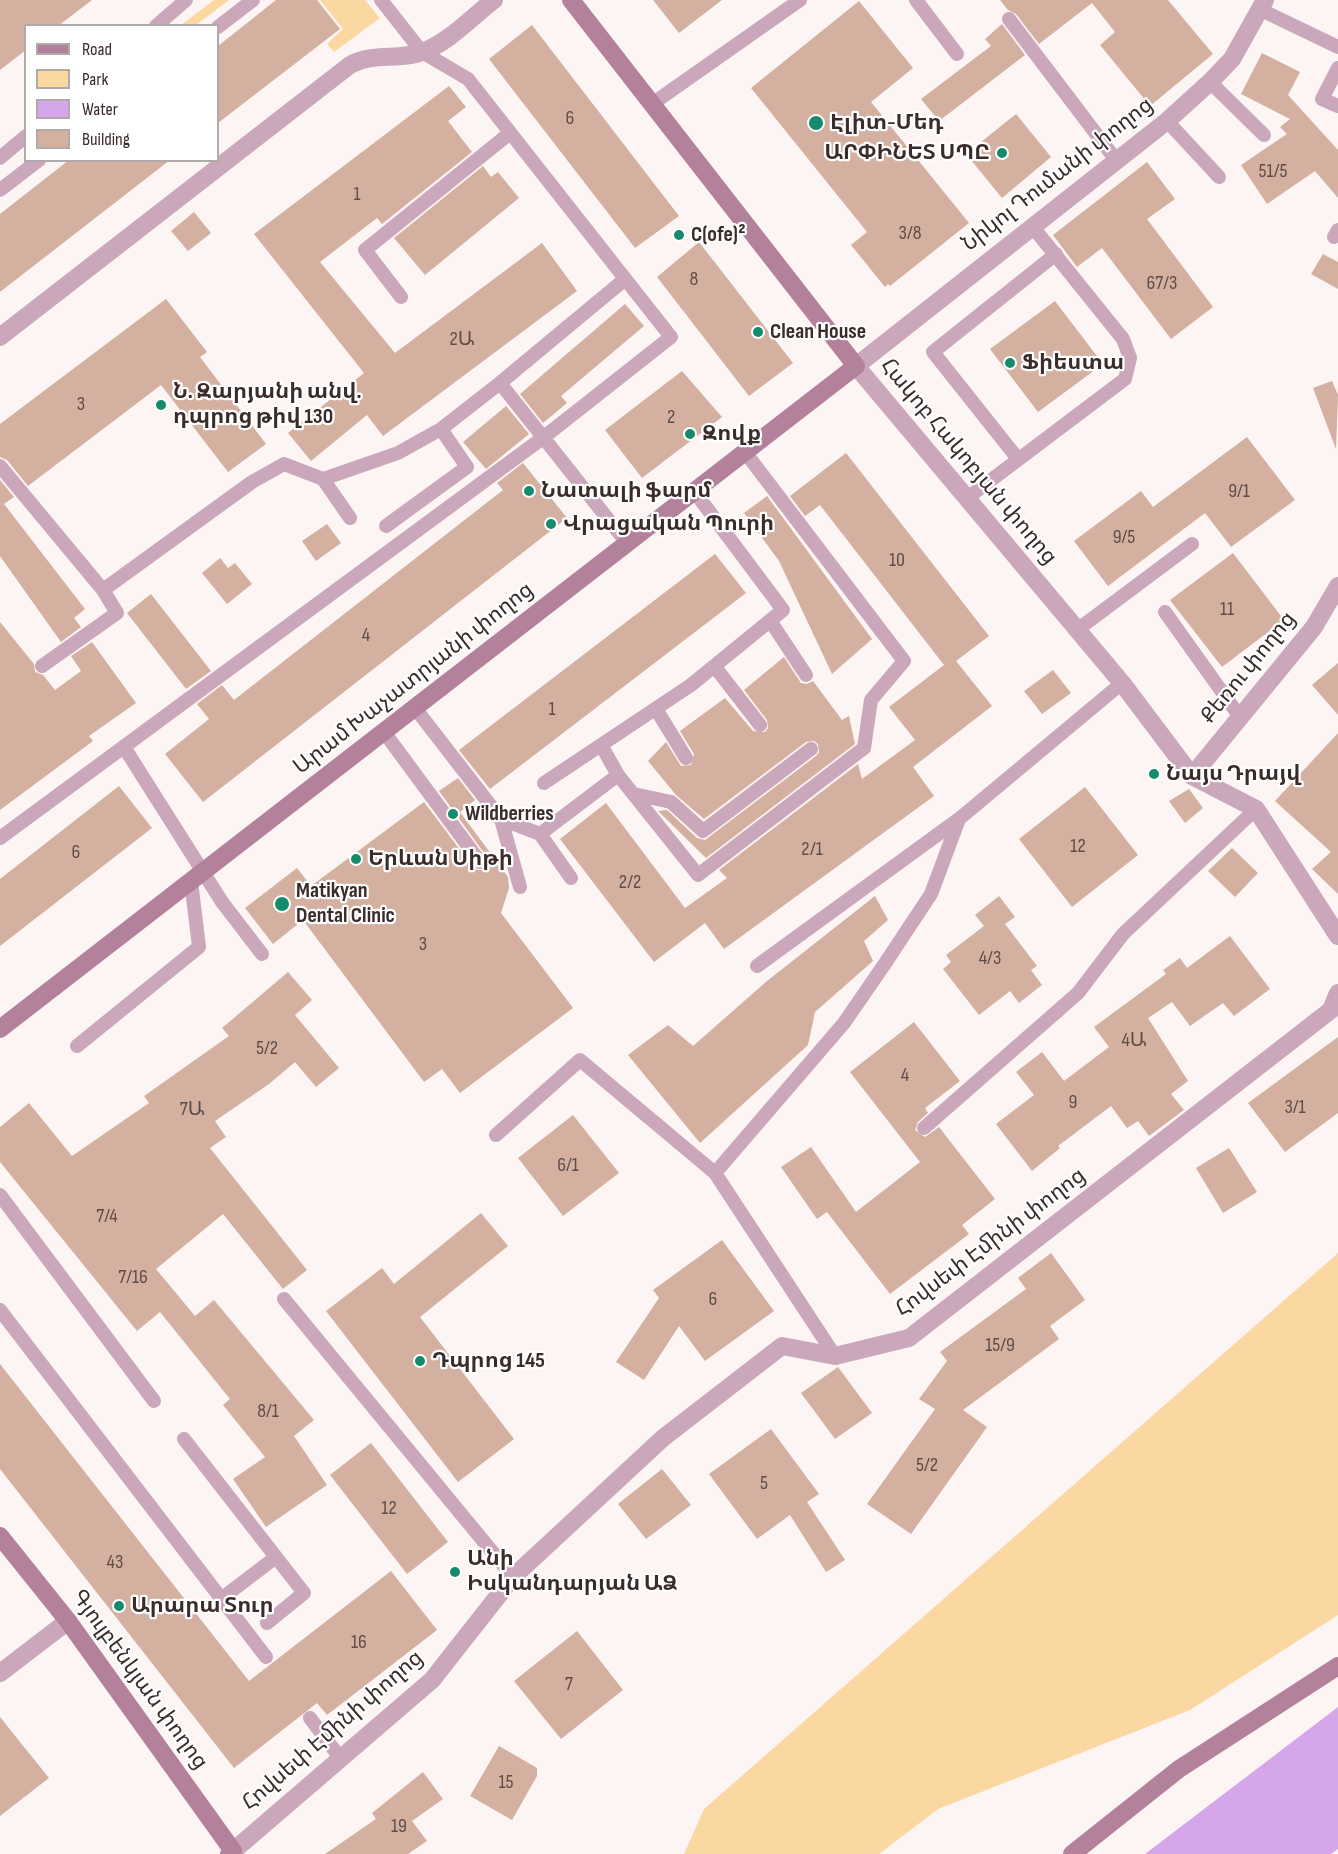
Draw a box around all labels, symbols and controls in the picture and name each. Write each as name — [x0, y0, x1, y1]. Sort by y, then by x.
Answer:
legend — [24, 24, 219, 162]
text: Road — [82, 39, 112, 60]
text: Park — [82, 69, 108, 90]
street label: Նիկոլ Դումանի փողոց — [957, 92, 1159, 258]
text: Water — [82, 99, 118, 120]
house number: 6 — [566, 107, 574, 131]
place label: Էլիտ-Մեդ — [830, 110, 943, 136]
marker: Էլիտ-Մեդ — [807, 114, 825, 132]
text: Building — [82, 129, 130, 150]
place label: ԱՐՓԻՆԵՏ ՍՊԸ — [824, 140, 990, 166]
marker: ԱՐՓԻՆԵՏ ՍՊԸ — [995, 146, 1009, 160]
house number: 51/5 — [1258, 160, 1288, 184]
house number: 1 — [354, 183, 360, 207]
place label: C(ofe)² — [691, 222, 746, 248]
house number: 3/8 — [899, 222, 921, 246]
marker: C(ofe)² — [672, 228, 686, 242]
house number: 8 — [690, 268, 698, 292]
house number: 67/3 — [1147, 272, 1177, 296]
place label: Clean House — [770, 319, 866, 345]
marker: Clean House — [751, 325, 765, 339]
house number: 2Ա — [450, 328, 474, 352]
place label: Ֆիեստա — [1022, 350, 1124, 376]
street label: Հակոբ Հակոբյան փողոց — [874, 354, 1062, 570]
marker: Ֆիեստա — [1003, 356, 1017, 370]
place label: Ն. Զարյանի անվ. դպրոց թիվ 130 — [173, 379, 362, 430]
house number: 3 — [77, 393, 85, 417]
marker: Ն. Զարյանի անվ. դպրոց թիվ 130 — [154, 398, 168, 412]
house number: 2 — [667, 406, 675, 430]
place label: Զովք — [702, 421, 761, 447]
marker: Զովք — [683, 427, 697, 441]
place label: Նատալի ֆարմ — [541, 478, 712, 504]
house number: 9/1 — [1228, 480, 1250, 504]
marker: Նատալի ֆարմ — [522, 484, 536, 498]
place label: Վրացական Պուրի — [563, 511, 774, 537]
marker: Վրացական Պուրի — [544, 517, 558, 531]
house number: 9/5 — [1113, 526, 1135, 550]
house number: 10 — [889, 549, 905, 573]
street label: Արամ Խաչատրյանի փողոց — [289, 577, 539, 781]
house number: 11 — [1220, 598, 1234, 622]
street label: Քեռու փողոց — [1196, 607, 1302, 729]
house number: 4 — [362, 624, 370, 648]
house number: 1 — [549, 698, 555, 722]
place label: Նայս Դրայվ — [1166, 761, 1300, 787]
marker: Նայս Դրայվ — [1147, 767, 1161, 781]
place label: Wildberries — [465, 801, 554, 827]
marker: Wildberries — [446, 807, 460, 821]
house number: 12 — [1070, 835, 1086, 859]
house number: 2/1 — [801, 838, 823, 862]
house number: 6 — [72, 841, 80, 865]
place label: Երևան Սիթի — [368, 846, 513, 872]
marker: Երևան Սիթի — [349, 852, 363, 866]
house number: 2/2 — [619, 871, 641, 895]
place label: Matikyan Dental Clinic — [296, 878, 395, 930]
marker: Matikyan Dental Clinic — [273, 895, 291, 913]
house number: 3 — [419, 933, 427, 957]
house number: 4/3 — [979, 947, 1001, 971]
house number: 4Ա — [1122, 1029, 1146, 1053]
house number: 5/2 — [256, 1037, 278, 1061]
house number: 4 — [901, 1064, 909, 1088]
house number: 9 — [1069, 1091, 1077, 1115]
house number: 3/1 — [1284, 1096, 1306, 1120]
house number: 7Ա — [180, 1098, 204, 1122]
house number: 6/1 — [557, 1154, 579, 1178]
street label: Հովսեփ Էմինի փողոց — [891, 1163, 1091, 1323]
house number: 7/4 — [96, 1205, 118, 1229]
house number: 7/16 — [118, 1266, 148, 1290]
house number: 6 — [709, 1288, 717, 1312]
house number: 15/9 — [985, 1334, 1015, 1358]
place label: Դպրոց 145 — [432, 1348, 545, 1374]
marker: Դպրոց 145 — [413, 1354, 427, 1368]
house number: 8/1 — [257, 1400, 279, 1424]
house number: 5/2 — [916, 1454, 938, 1478]
house number: 5 — [760, 1472, 768, 1496]
house number: 12 — [381, 1497, 397, 1521]
place label: Անի Իսկանդարյան ԱՁ — [467, 1546, 677, 1598]
house number: 43 — [107, 1551, 123, 1575]
marker: Անի Իսկանդարյան ԱՁ — [448, 1565, 462, 1579]
street label: Գյուլբենկյան փողոց — [65, 1585, 213, 1775]
place label: Արարա Տուր — [131, 1593, 274, 1619]
marker: Արարա Տուր — [112, 1599, 126, 1613]
house number: 16 — [351, 1631, 367, 1655]
street label: Հովսեփ Էմինի փողոց — [237, 1645, 429, 1817]
house number: 7 — [565, 1673, 573, 1697]
house number: 15 — [498, 1771, 514, 1795]
house number: 19 — [391, 1815, 407, 1839]

